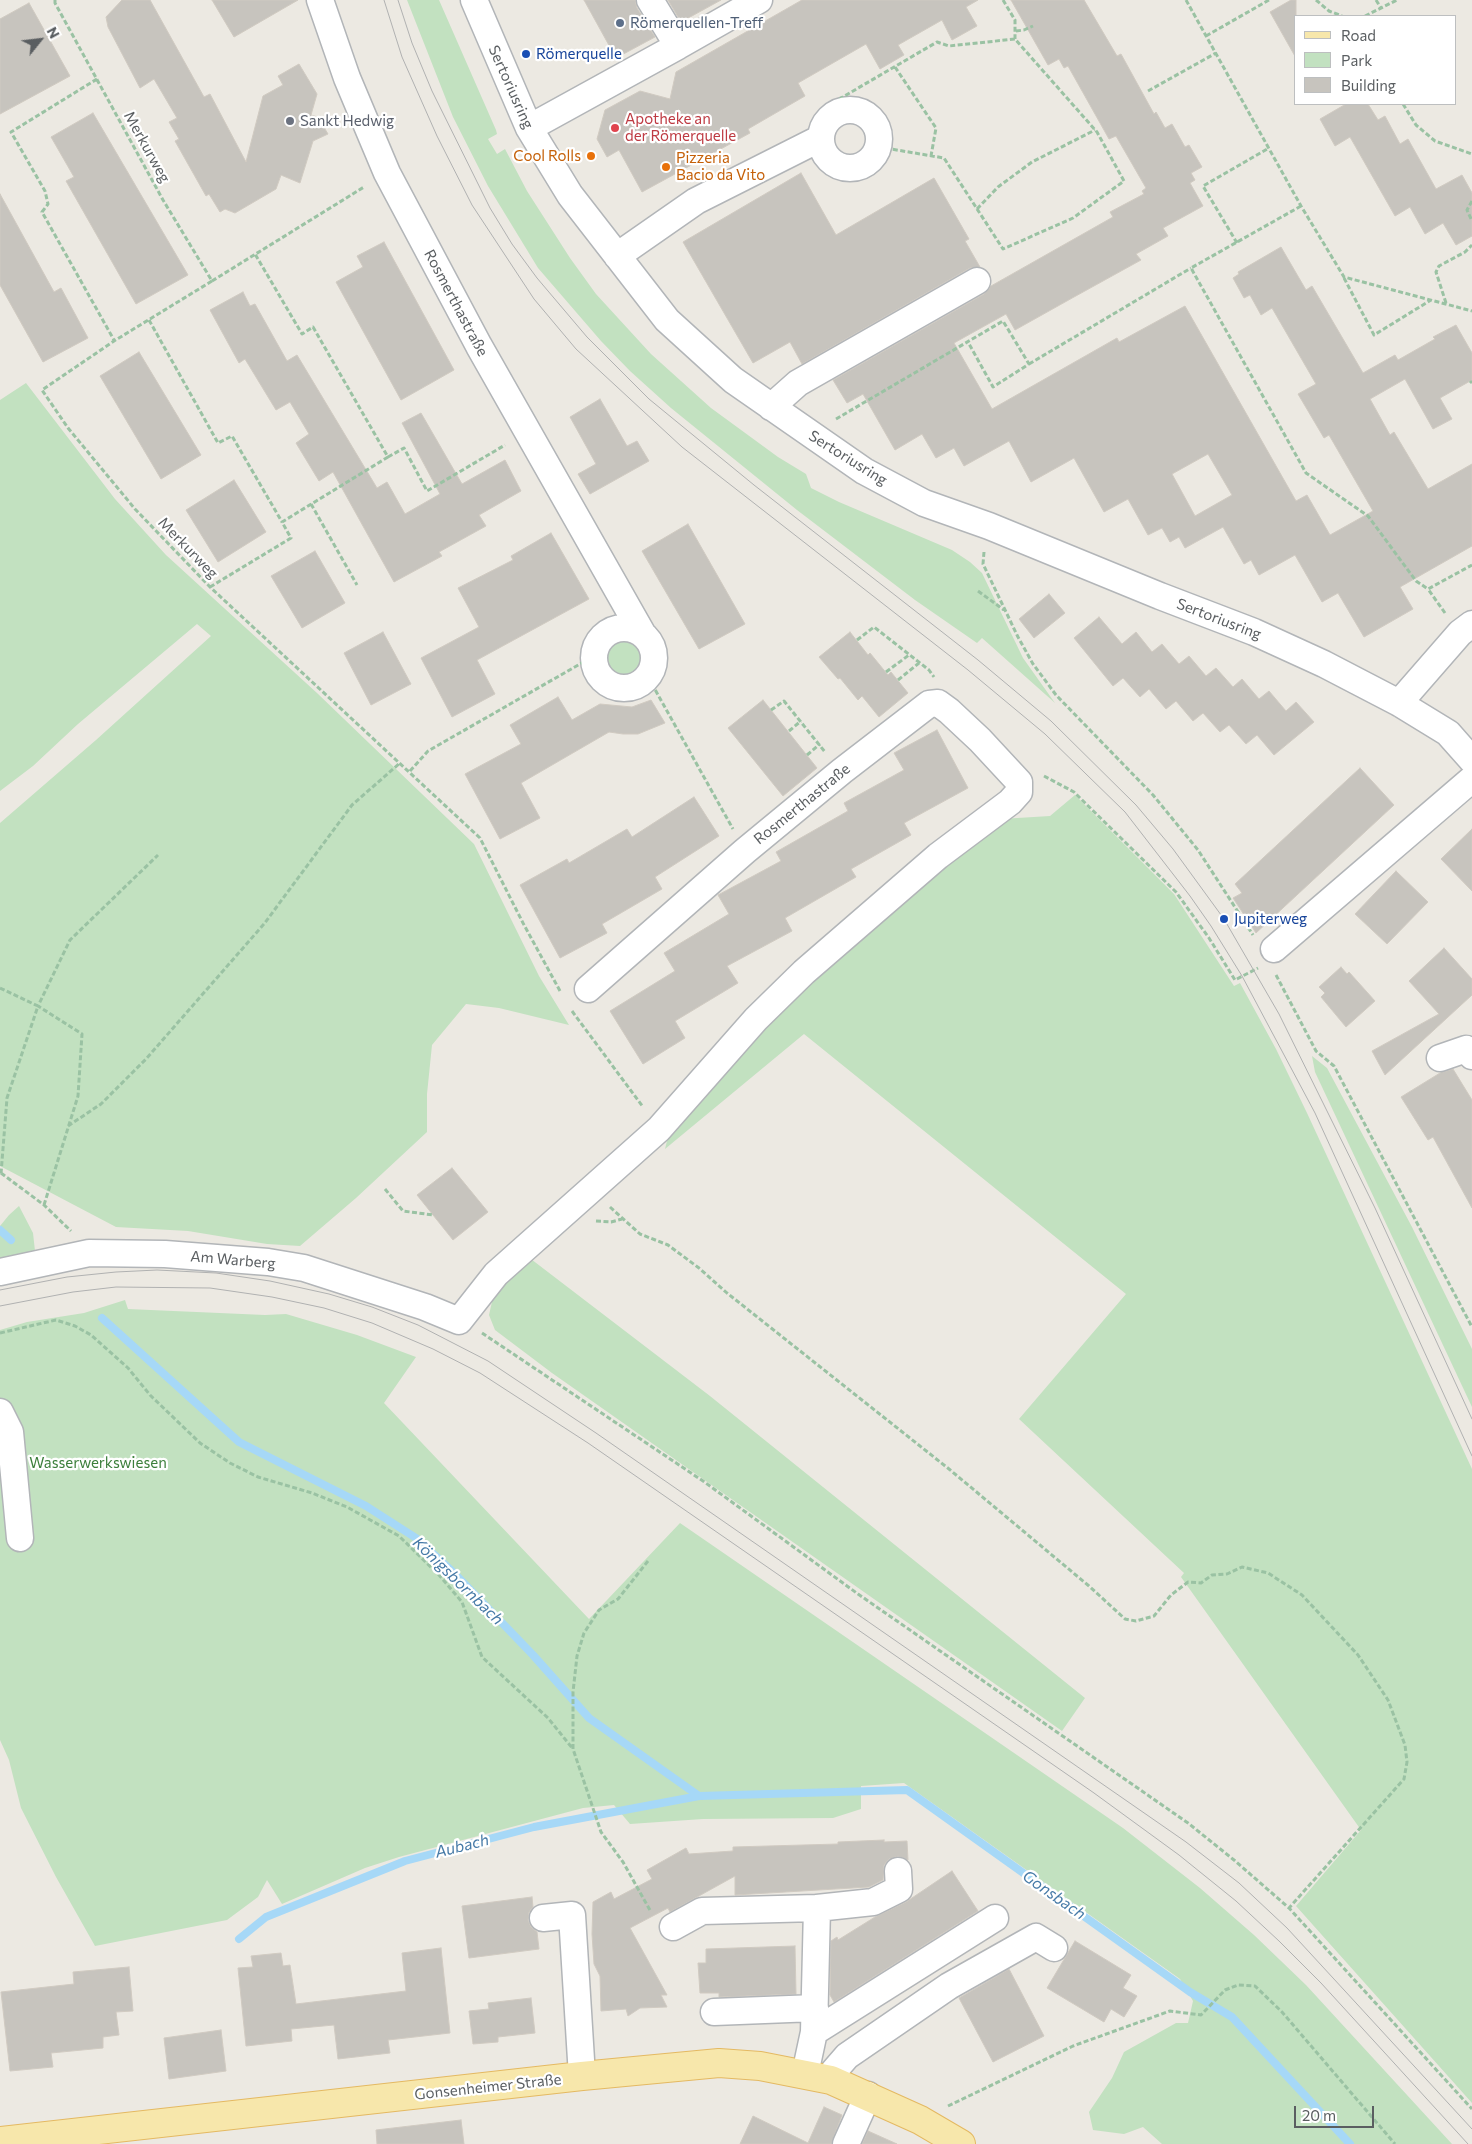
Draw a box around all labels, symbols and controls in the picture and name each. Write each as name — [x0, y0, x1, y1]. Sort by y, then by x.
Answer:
place label: Römerquellen-Treff — [630, 14, 763, 32]
north arrow — [15, 15, 65, 65]
legend — [1294, 15, 1457, 105]
marker: Römerquellen-Treff — [614, 17, 626, 29]
text: N — [44, 24, 64, 41]
text: Road — [1341, 26, 1376, 44]
street label: Sertoriusring — [485, 43, 537, 131]
place label: Römerquelle — [536, 45, 622, 63]
marker: Römerquelle — [520, 48, 532, 60]
text: Park — [1341, 51, 1372, 69]
text: Building — [1341, 76, 1396, 94]
street label: Merkurweg — [120, 108, 174, 186]
place label: Apotheke an der Römerquelle — [625, 110, 736, 145]
place label: Sankt Hedwig — [300, 112, 394, 130]
marker: Sankt Hedwig — [284, 115, 296, 127]
marker: Apotheke an der Römerquelle — [609, 122, 621, 134]
place label: Cool Rolls — [513, 147, 581, 165]
place label: Pizzeria Bacio da Vito — [676, 149, 765, 184]
marker: Cool Rolls — [585, 150, 597, 162]
marker: Pizzeria Bacio da Vito — [660, 161, 672, 173]
street label: Rosmerthastraße — [420, 247, 492, 359]
street label: Sertoriusring — [805, 427, 891, 489]
street label: Merkurweg — [154, 514, 222, 582]
street label: Sertoriusring — [1174, 595, 1264, 643]
street label: Rosmerthastraße — [750, 760, 854, 848]
place label: Jupiterweg — [1234, 910, 1307, 928]
marker: Jupiterweg — [1218, 913, 1230, 925]
street label: Am Warberg — [190, 1247, 276, 1273]
park label: Wasserwerkswiesen — [29, 1454, 167, 1472]
water label: Königsbornbach — [409, 1533, 507, 1629]
water label: Aubach — [433, 1830, 491, 1862]
water label: Gonsbach — [1019, 1866, 1089, 1924]
street label: Gonsenheimer Straße — [414, 2070, 562, 2104]
scale bar — [1297, 2096, 1377, 2128]
text: 20 m — [1302, 2106, 1336, 2124]

